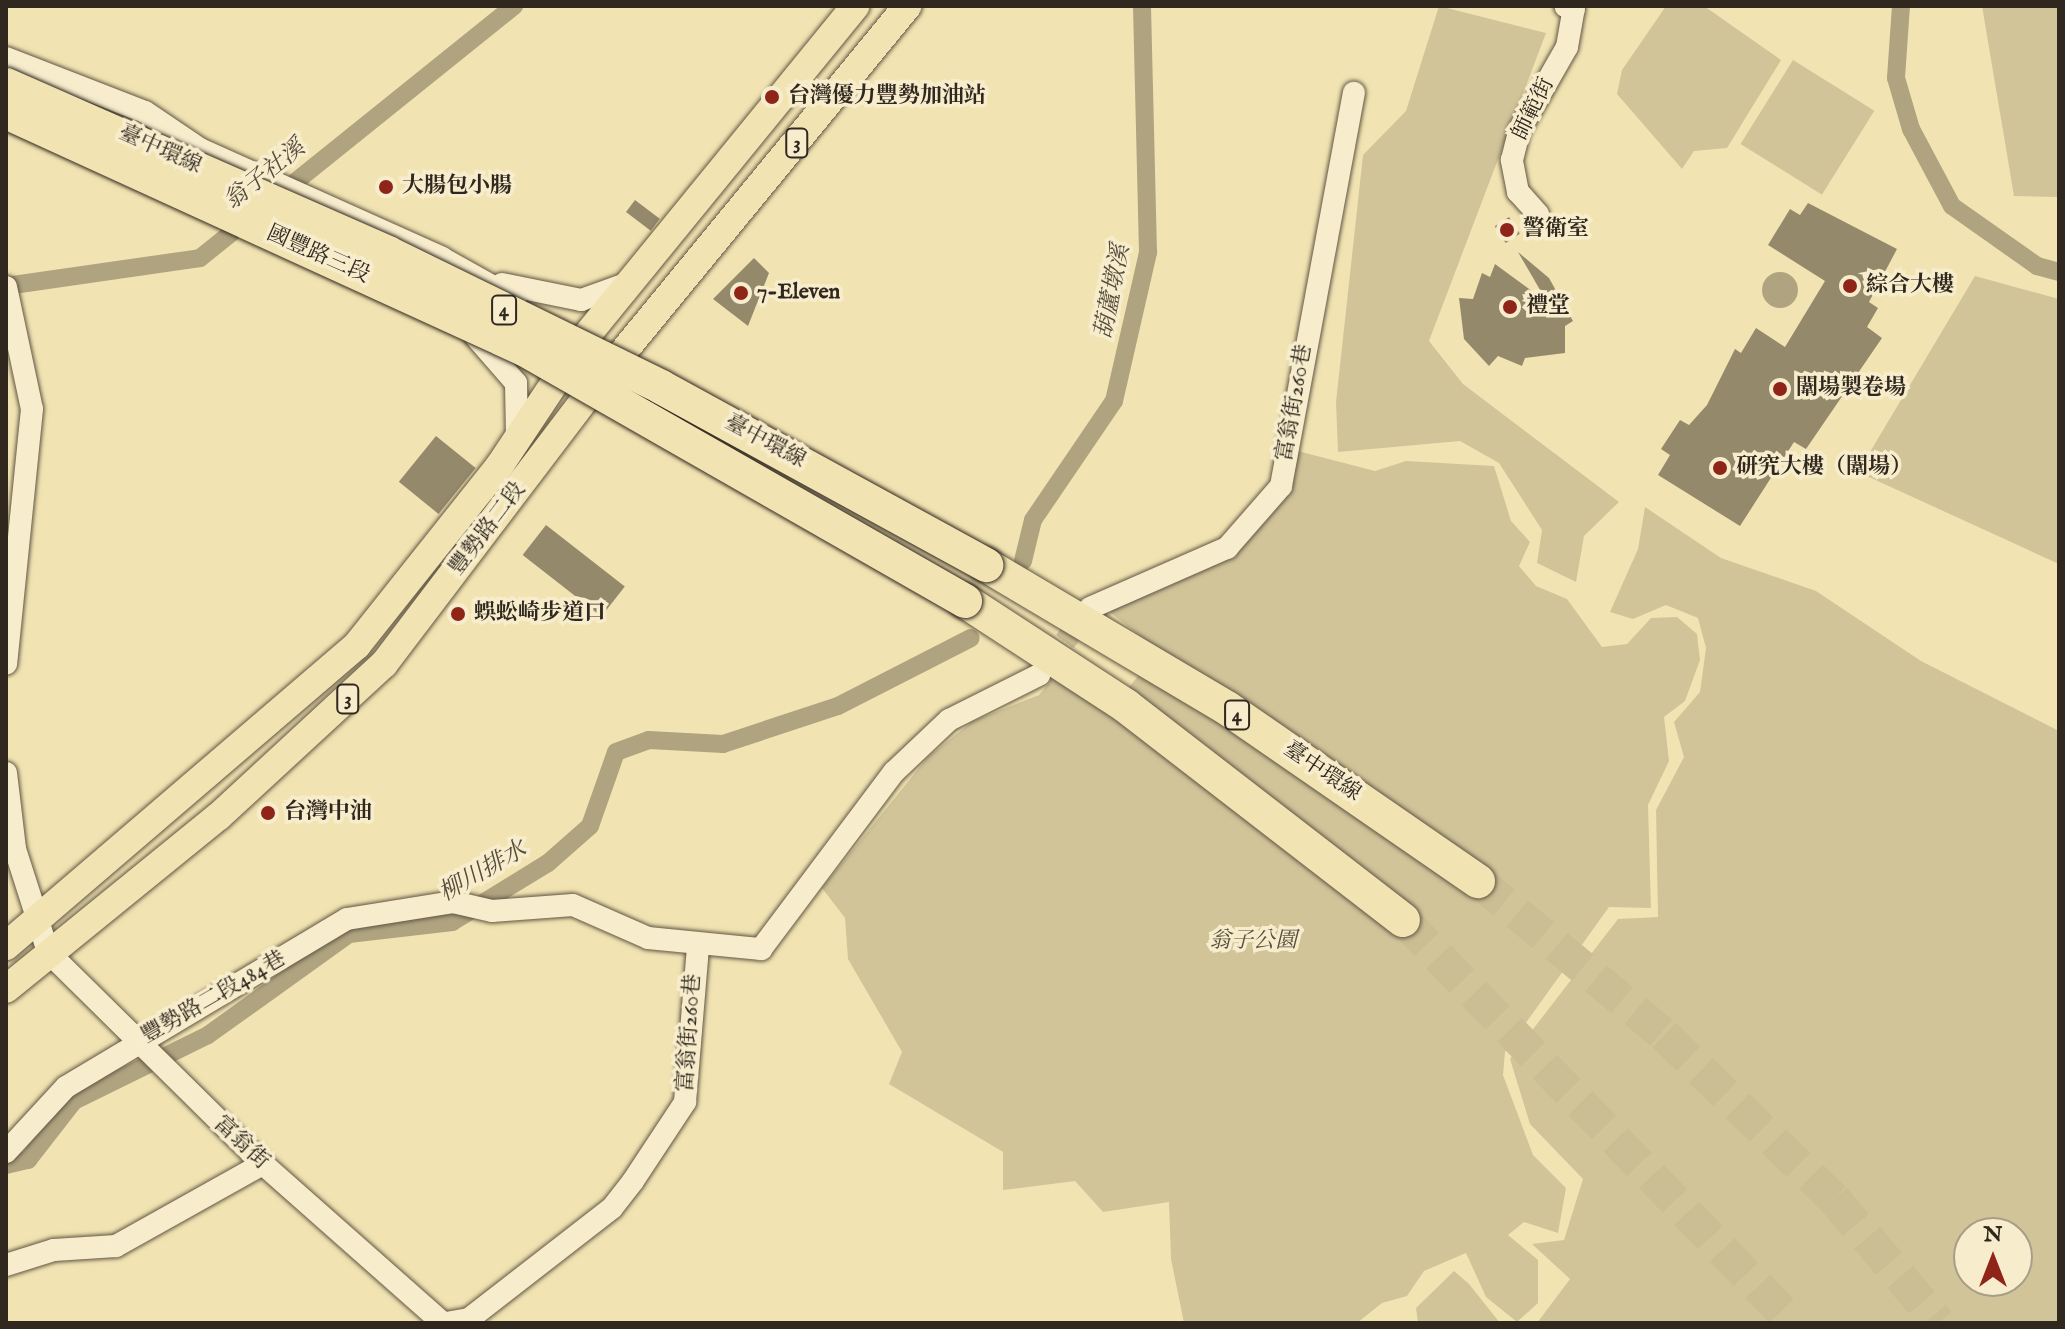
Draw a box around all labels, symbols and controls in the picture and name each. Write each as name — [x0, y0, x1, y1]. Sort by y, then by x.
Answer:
street label: 師範街 — [1508, 74, 1560, 144]
place label: 台灣優力豐勢加油站 — [788, 84, 986, 110]
marker: 台灣優力豐勢加油站 — [763, 88, 781, 106]
street label: 臺中環線 — [114, 120, 206, 180]
road number: 3 — [785, 127, 809, 159]
water label: 翁子社溪 — [219, 134, 311, 216]
place label: 大腸包小腸 — [402, 174, 512, 200]
marker: 大腸包小腸 — [377, 178, 395, 196]
place label: 警衛室 — [1523, 217, 1589, 243]
street label: 國豐路三段 — [262, 221, 374, 289]
marker: 警衛室 — [1498, 221, 1516, 239]
water label: 葫蘆墩溪 — [1090, 242, 1136, 342]
place label: 綜合大樓 — [1866, 273, 1954, 299]
marker: 綜合大樓 — [1841, 277, 1859, 295]
place label: 7-Eleven — [757, 280, 840, 306]
marker: 7-Eleven — [732, 284, 750, 302]
road number: 4 — [490, 294, 518, 326]
place label: 禮堂 — [1526, 294, 1570, 320]
marker: 禮堂 — [1501, 298, 1519, 316]
street label: 富翁街260巷 — [1272, 342, 1318, 464]
place label: 闈場製卷場 — [1796, 376, 1906, 402]
marker: 闈場製卷場 — [1771, 380, 1789, 398]
street label: 臺中環線 — [720, 410, 810, 474]
place label: 研究大樓（闈場） — [1736, 455, 1912, 481]
marker: 研究大樓（闈場） — [1711, 459, 1729, 477]
street label: 豐勢路二段 — [444, 477, 532, 581]
place label: 蜈蚣崎步道口 — [474, 601, 606, 627]
marker: 蜈蚣崎步道口 — [449, 605, 467, 623]
road number: 3 — [336, 683, 360, 715]
road number: 4 — [1223, 699, 1251, 731]
street label: 臺中環線 — [1278, 736, 1366, 808]
place label: 台灣中油 — [284, 800, 372, 826]
marker: 台灣中油 — [259, 804, 277, 822]
water label: 柳川排水 — [434, 836, 532, 908]
park label: 翁子公園 — [1209, 929, 1297, 955]
street label: 豐勢路二段484巷 — [137, 946, 291, 1050]
street label: 富翁街260巷 — [673, 973, 707, 1093]
street label: 富翁街 — [208, 1111, 274, 1175]
north arrow — [1953, 1217, 2033, 1297]
text: N — [1983, 1221, 2003, 1249]

